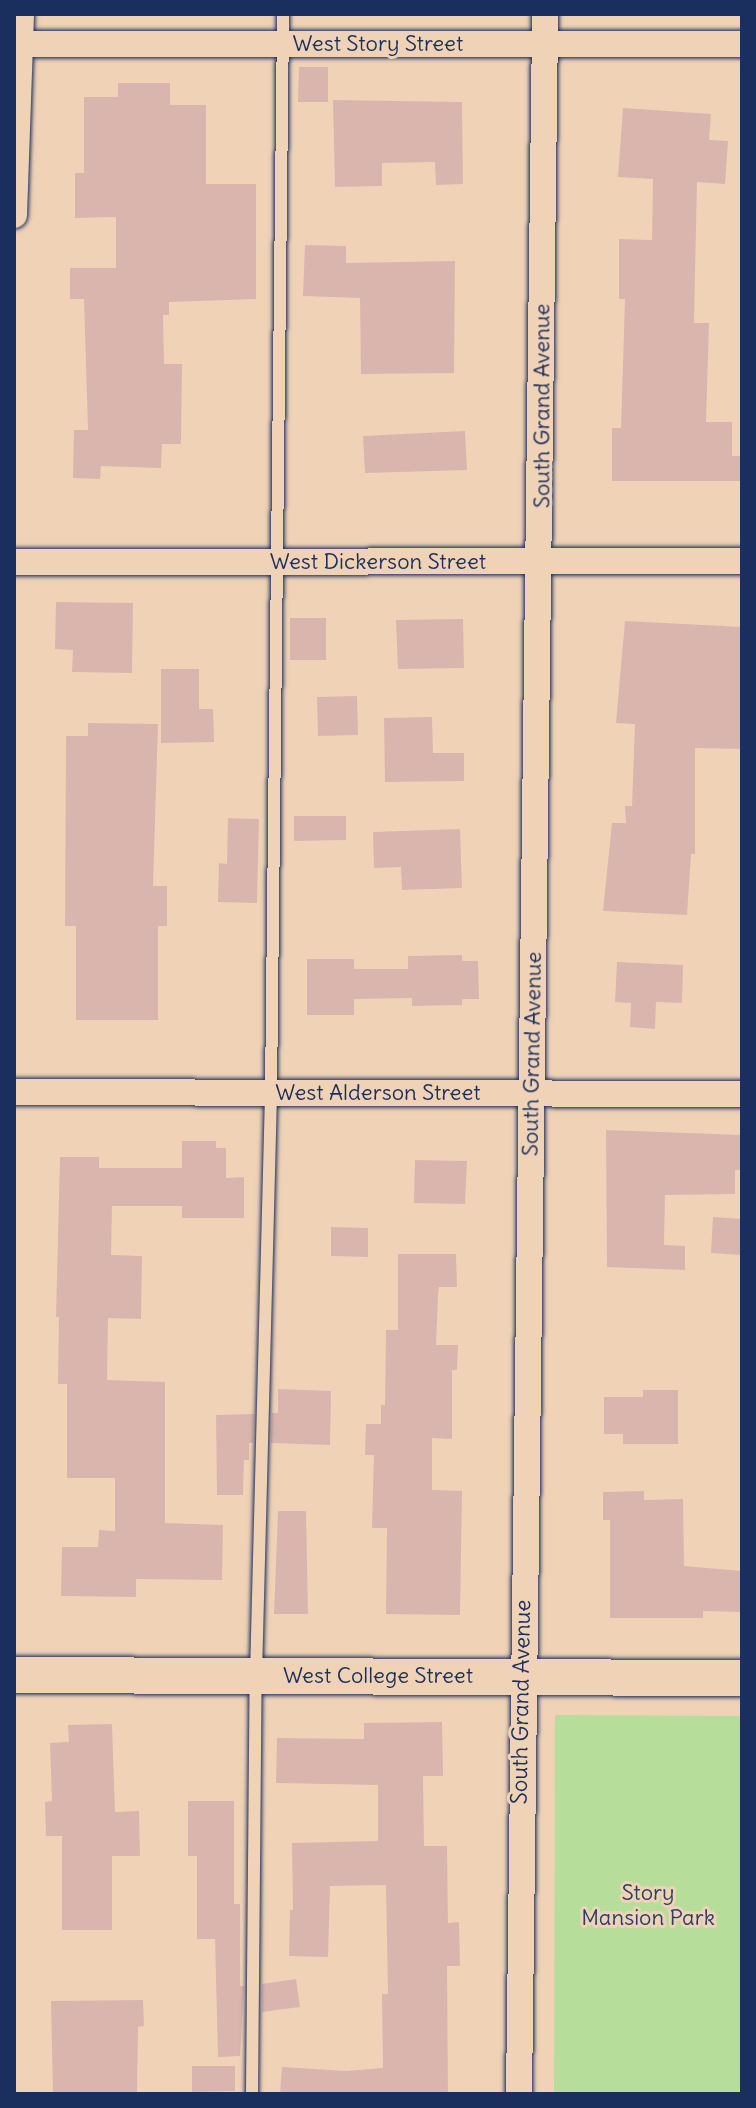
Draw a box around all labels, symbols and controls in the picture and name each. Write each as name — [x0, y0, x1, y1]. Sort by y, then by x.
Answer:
street label: West Story Street — [293, 31, 463, 57]
street label: South Grand Avenue — [529, 304, 555, 508]
street label: West Dickerson Street — [270, 549, 486, 575]
street label: South Grand Avenue — [517, 951, 547, 1157]
street label: West Alderson Street — [275, 1080, 481, 1106]
street label: South Grand Avenue — [506, 1599, 536, 1805]
street label: West College Street — [283, 1663, 473, 1689]
park label: Story Mansion Park — [581, 1879, 715, 1930]

